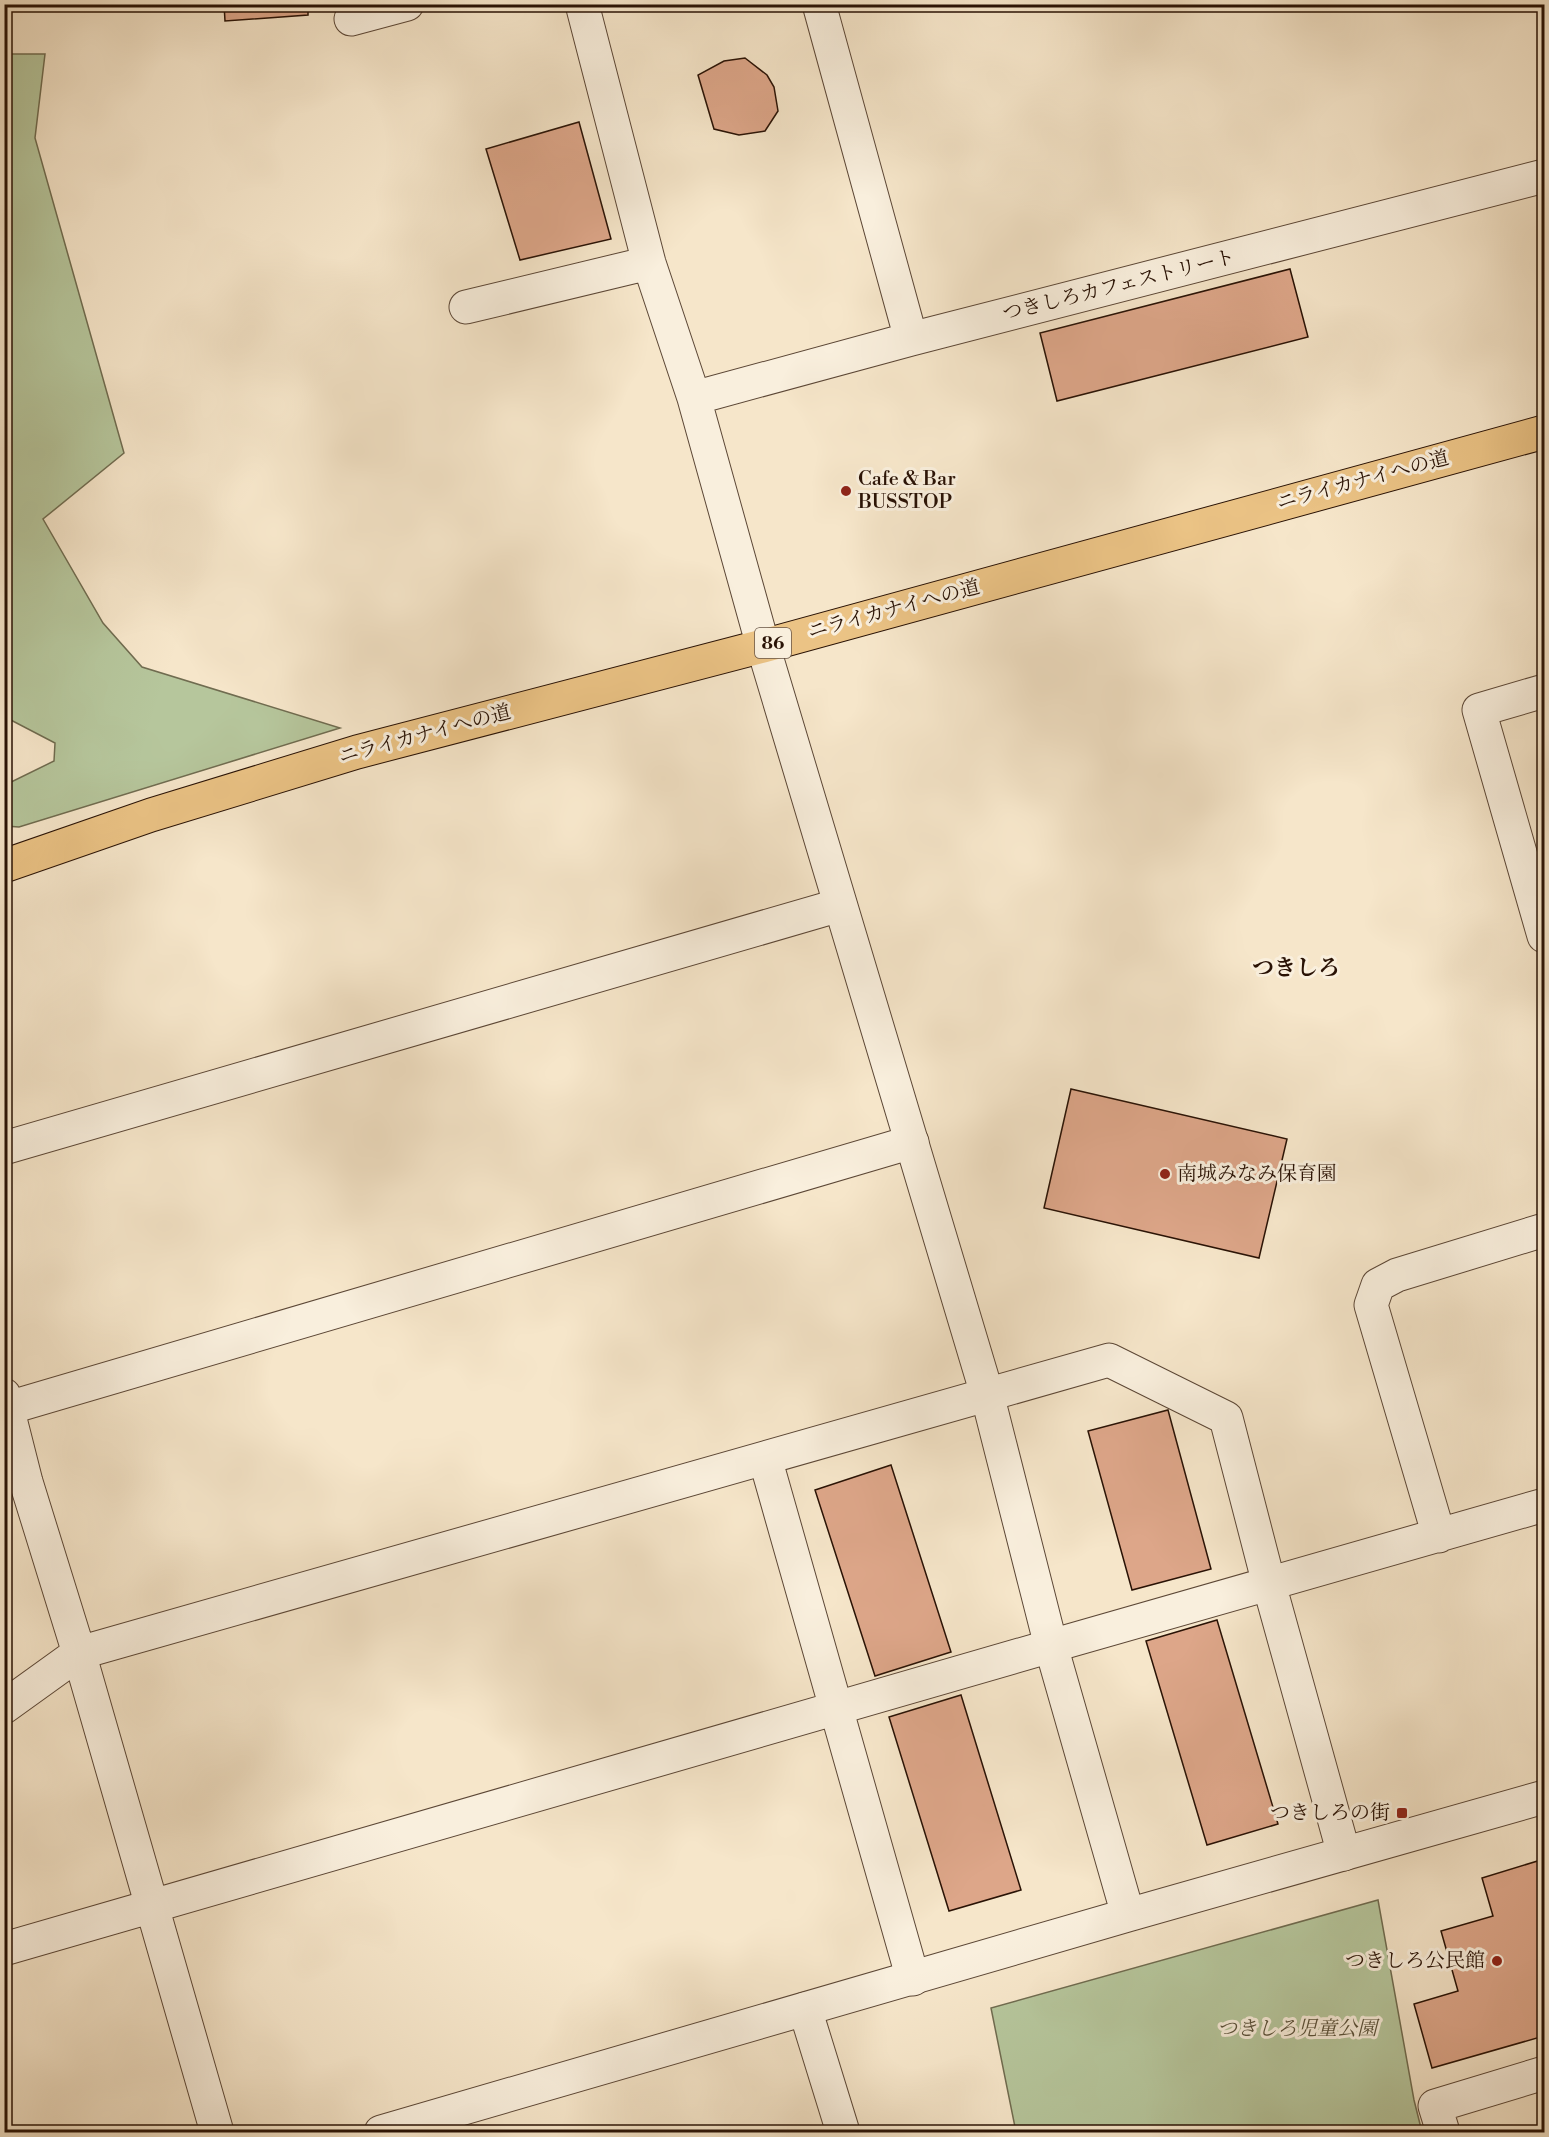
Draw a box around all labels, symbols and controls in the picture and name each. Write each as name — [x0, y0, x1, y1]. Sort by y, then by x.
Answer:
street label: つきしろカフェストリート — [1000, 245, 1238, 327]
street label: ニライカナイへの道 — [1274, 446, 1452, 516]
place label: Cafe & Bar BUSSTOP — [857, 467, 956, 515]
marker: Cafe & Bar BUSSTOP — [839, 484, 853, 498]
street label: ニライカナイへの道 — [805, 575, 983, 645]
road number: 86 — [755, 628, 791, 658]
street label: ニライカナイへの道 — [336, 700, 514, 770]
district label: つきしろ — [1252, 955, 1340, 982]
place label: 南城みなみ保育園 — [1177, 1162, 1337, 1187]
marker: 南城みなみ保育園 — [1158, 1167, 1172, 1181]
place label: つきしろの街 — [1270, 1801, 1390, 1826]
marker: つきしろの街 — [1395, 1806, 1409, 1820]
place label: つきしろ公民館 — [1345, 1949, 1485, 1974]
marker: つきしろ公民館 — [1490, 1954, 1504, 1968]
park label: つきしろ児童公園 — [1217, 2017, 1380, 2042]

